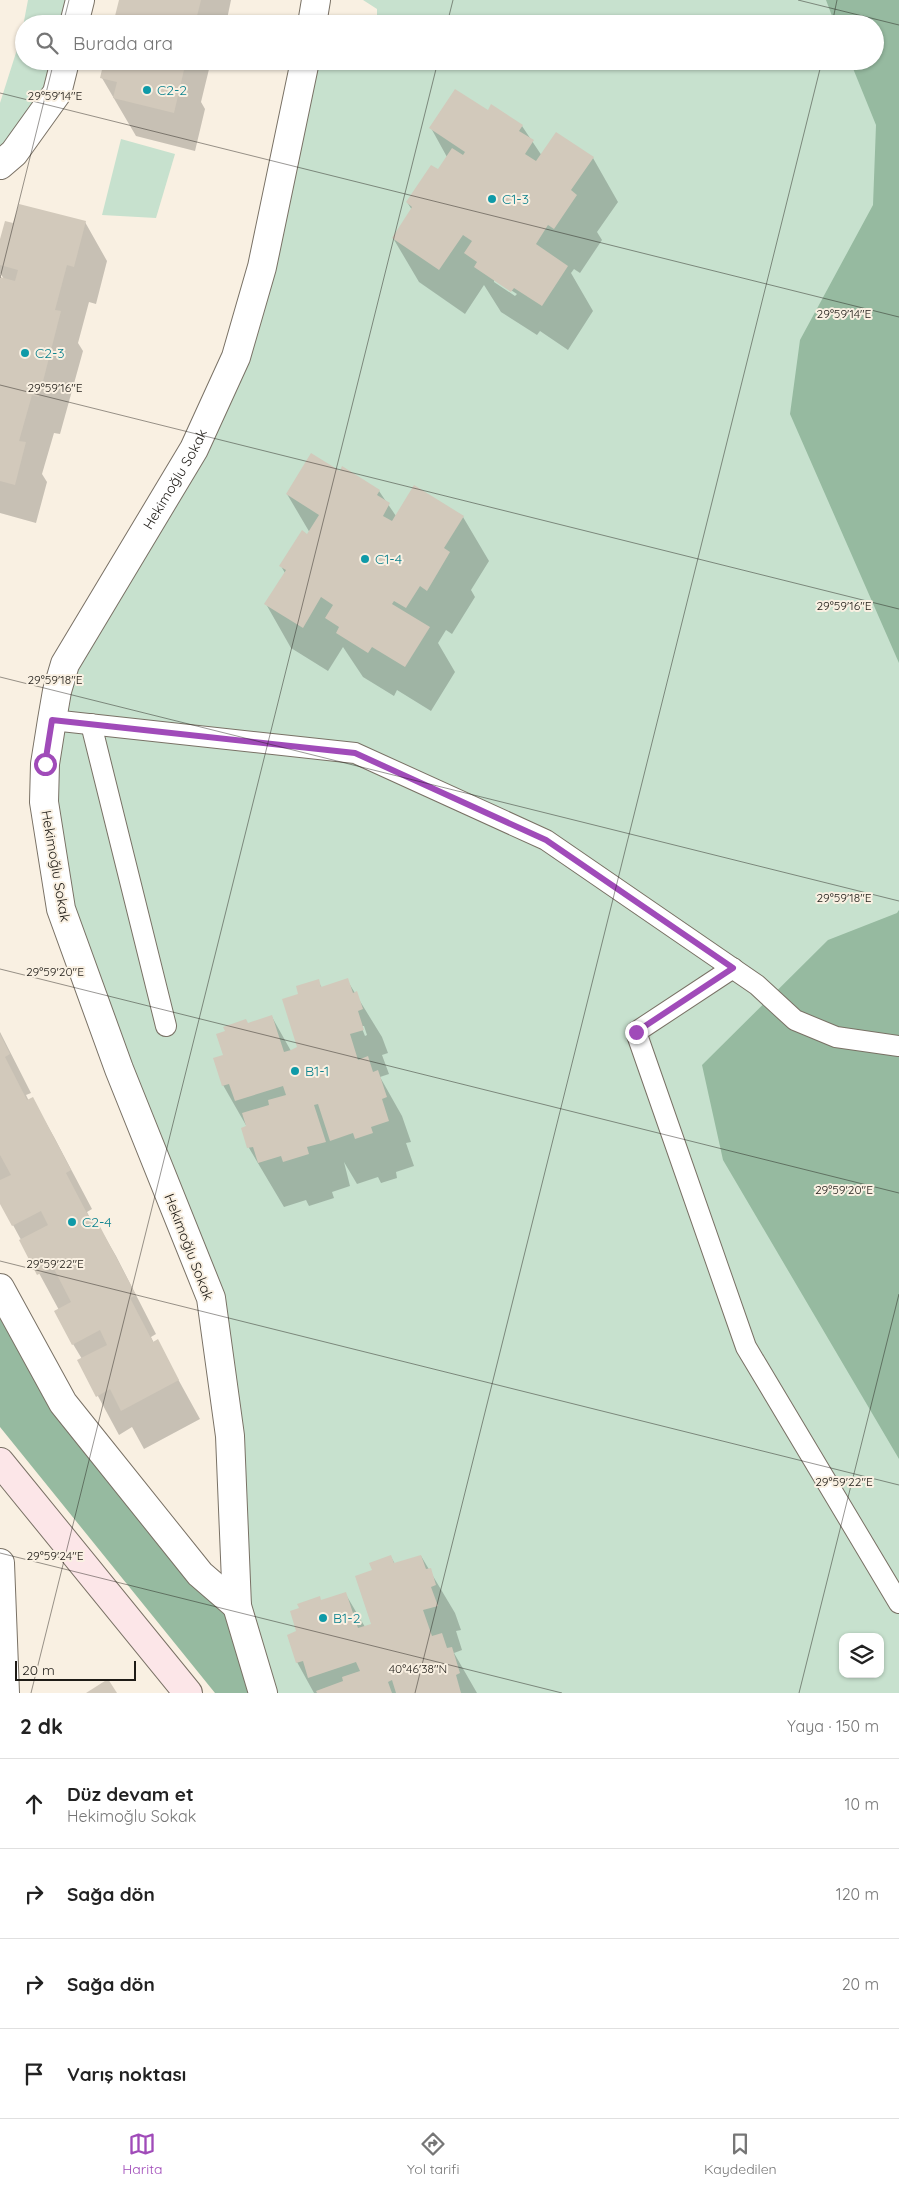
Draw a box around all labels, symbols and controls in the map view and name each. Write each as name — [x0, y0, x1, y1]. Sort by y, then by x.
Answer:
search box — [15, 15, 884, 70]
icon: search — [33, 29, 61, 57]
text: Burada ara — [73, 31, 173, 55]
place label: C2-2 — [157, 81, 187, 99]
marker: C2-2 — [141, 84, 153, 96]
text: 29°59'14"E — [28, 88, 83, 103]
place label: C1-3 — [502, 190, 529, 208]
marker: C1-3 — [486, 193, 498, 205]
text: 29°59'14"E — [817, 306, 872, 321]
place label: C2-3 — [35, 344, 65, 362]
marker: C2-3 — [19, 347, 31, 359]
text: 29°59'16"E — [27, 380, 83, 395]
street label: Hekimoğlu Sokak — [139, 426, 211, 533]
place label: C1-4 — [375, 550, 402, 568]
marker: C1-4 — [359, 553, 371, 565]
text: 29°59'16"E — [816, 598, 872, 613]
text: 29°59'18"E — [27, 672, 83, 687]
route start — [34, 753, 57, 776]
street label: Hekimoğlu Sokak — [37, 809, 75, 923]
text: 29°59'18"E — [816, 890, 872, 905]
text: 29°59'20"E — [26, 964, 84, 979]
route end — [625, 1021, 648, 1044]
place label: B1-1 — [305, 1062, 329, 1080]
marker: B1-1 — [289, 1065, 301, 1077]
text: 29°59'20"E — [815, 1182, 873, 1197]
street label: Hekimoğlu Sokak — [160, 1191, 218, 1303]
place label: C2-4 — [82, 1213, 112, 1231]
marker: C2-4 — [66, 1216, 78, 1228]
text: 29°59'22"E — [26, 1256, 84, 1271]
text: 29°59'22"E — [815, 1474, 873, 1489]
text: 29°59'24"E — [26, 1548, 84, 1563]
place label: B1-2 — [333, 1609, 361, 1627]
marker: B1-2 — [317, 1612, 329, 1624]
map controls — [839, 1633, 884, 1678]
button: layers — [839, 1633, 884, 1678]
scale bar — [15, 1658, 136, 1681]
text: 20 m — [22, 1661, 55, 1679]
text: 40°46'38"N — [389, 1661, 447, 1676]
text: 2 dk — [20, 1713, 63, 1739]
text: Yaya · 150 m — [787, 1716, 879, 1736]
text: Düz devam et — [67, 1782, 194, 1806]
icon: ahead — [20, 1790, 48, 1818]
text: 10 m — [845, 1794, 879, 1814]
text: Hekimoğlu Sokak — [67, 1806, 196, 1826]
icon: right — [20, 1880, 48, 1908]
text: Sağa dön — [67, 1882, 155, 1906]
text: 120 m — [836, 1884, 879, 1904]
icon: right — [20, 1970, 48, 1998]
text: Sağa dön — [67, 1972, 155, 1996]
text: 20 m — [842, 1974, 879, 1994]
icon: arrive — [20, 2060, 48, 2088]
text: Varış noktası — [67, 2062, 186, 2086]
tab: Harita — [122, 2130, 162, 2178]
tab: Yol tarifi — [407, 2130, 459, 2178]
tab: Kaydedilen — [704, 2130, 777, 2178]

